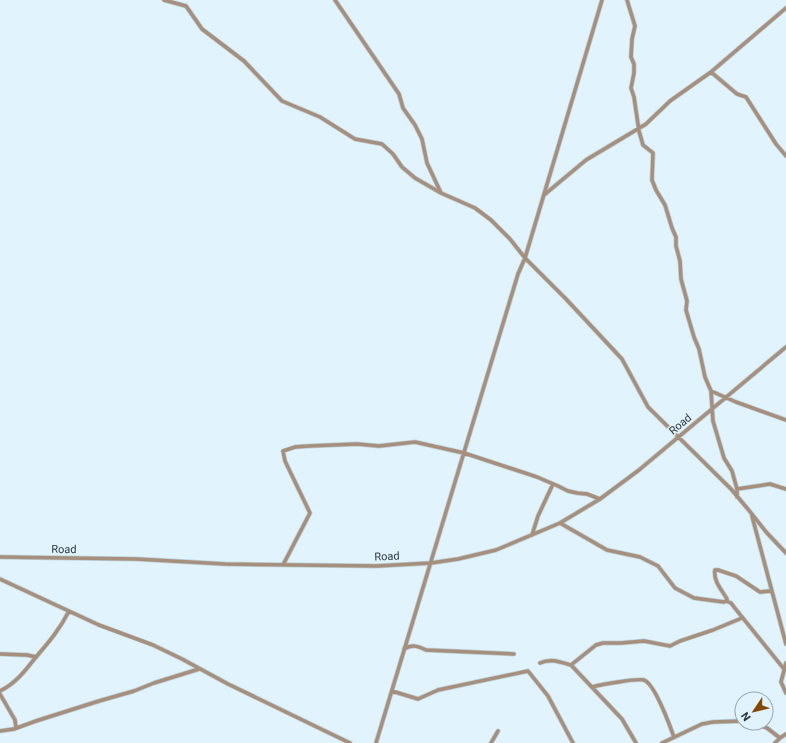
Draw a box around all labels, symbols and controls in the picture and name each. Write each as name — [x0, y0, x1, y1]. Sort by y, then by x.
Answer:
street label: Road — [666, 411, 694, 437]
street label: Road — [51, 543, 77, 556]
street label: Road — [374, 550, 400, 563]
north arrow — [734, 691, 774, 731]
text: N — [739, 709, 754, 723]

